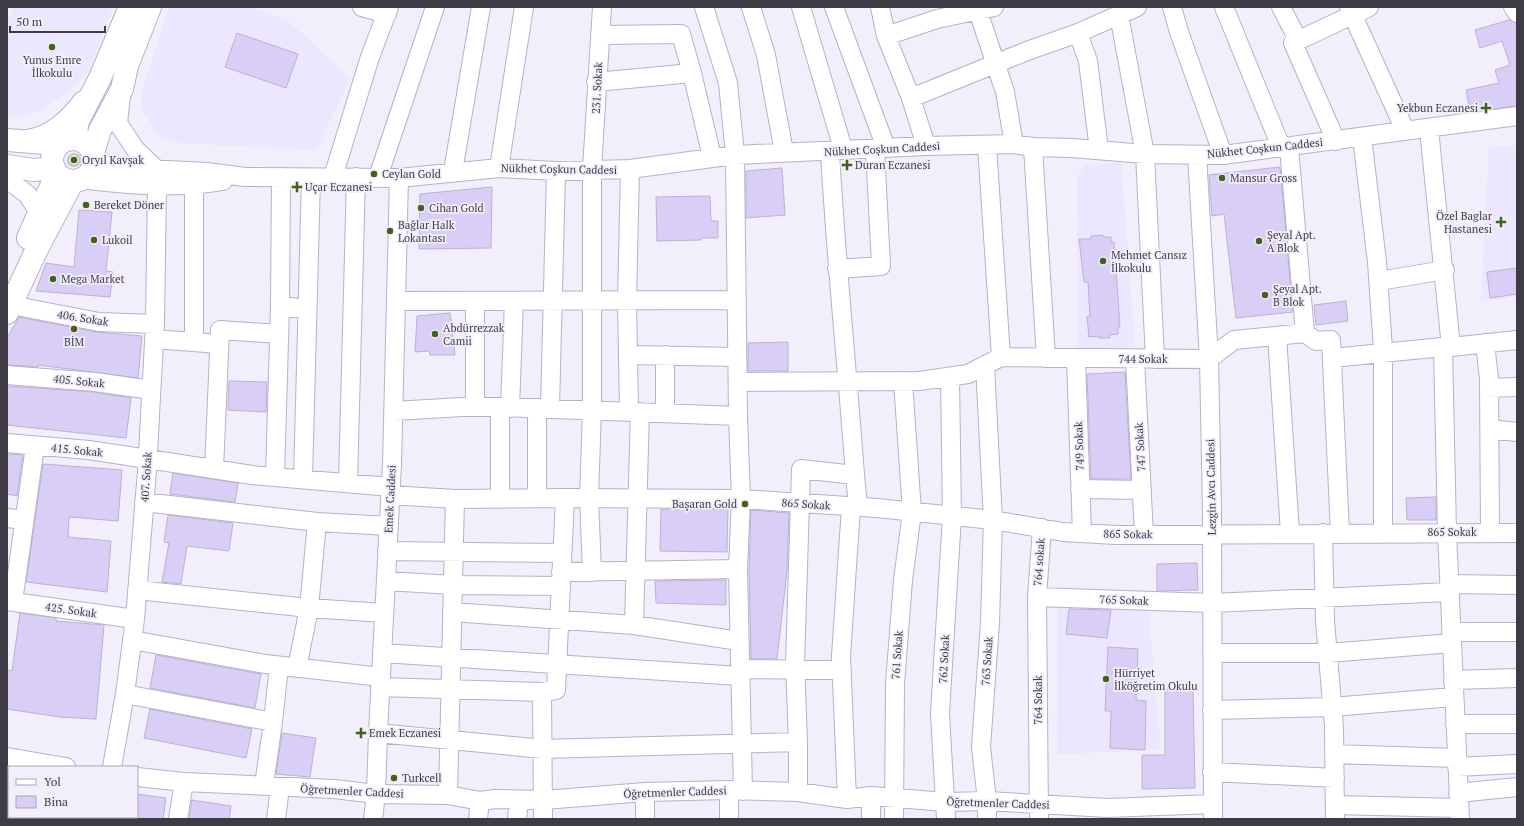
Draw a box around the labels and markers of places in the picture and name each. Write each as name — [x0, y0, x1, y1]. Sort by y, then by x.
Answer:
marker: Yunus Emre İlkokulu — [47, 42, 57, 52]
place label: Yunus Emre İlkokulu — [23, 53, 82, 80]
place label: Yekbun Eczanesi — [1397, 101, 1478, 115]
marker: Yekbun Eczanesi — [1481, 103, 1491, 113]
place label: Oryıl Kavşak — [82, 153, 144, 167]
marker: Oryıl Kavşak — [69, 155, 79, 165]
place label: Duran Eczanesi — [855, 158, 930, 172]
marker: Duran Eczanesi — [842, 160, 852, 170]
place label: Ceylan Gold — [382, 167, 441, 181]
marker: Ceylan Gold — [369, 169, 379, 179]
place label: Mansur Gross — [1230, 171, 1297, 185]
marker: Mansur Gross — [1217, 173, 1227, 183]
place label: Uçar Eczanesi — [305, 180, 372, 194]
marker: Uçar Eczanesi — [292, 182, 302, 192]
place label: Bereket Döner — [94, 198, 165, 212]
marker: Bereket Döner — [81, 200, 91, 210]
place label: Cihan Gold — [429, 201, 484, 215]
marker: Cihan Gold — [416, 203, 426, 213]
place label: Özel Baglar Hastanesi — [1436, 209, 1493, 236]
marker: Özel Baglar Hastanesi — [1495, 216, 1507, 228]
place label: Bağlar Halk Lokantası — [398, 218, 455, 245]
marker: Bağlar Halk Lokantası — [385, 226, 395, 236]
place label: Şeyal Apt. A Blok — [1267, 228, 1316, 255]
place label: Lukoil — [102, 233, 133, 247]
marker: Lukoil — [89, 235, 99, 245]
marker: Şeyal Apt. A Blok — [1254, 236, 1264, 246]
place label: Mehmet Cansız İlkokulu — [1111, 248, 1187, 275]
marker: Mehmet Cansız İlkokulu — [1098, 256, 1108, 266]
place label: Mega Market — [61, 272, 125, 286]
marker: Mega Market — [48, 274, 58, 284]
place label: Şeyal Apt. B Blok — [1273, 282, 1322, 309]
marker: Şeyal Apt. B Blok — [1260, 290, 1270, 300]
place label: Abdürrezzak Camii — [443, 321, 505, 348]
marker: BİM — [69, 324, 79, 334]
marker: Abdürrezzak Camii — [430, 329, 440, 339]
place label: BİM — [64, 335, 85, 349]
place label: Başaran Gold — [672, 497, 737, 511]
marker: Başaran Gold — [740, 499, 750, 509]
place label: Hürriyet İlköğretim Okulu — [1114, 666, 1198, 693]
marker: Hürriyet İlköğretim Okulu — [1101, 674, 1111, 684]
place label: Emek Eczanesi — [369, 726, 441, 740]
marker: Emek Eczanesi — [356, 728, 366, 738]
place label: Turkcell — [402, 771, 442, 785]
marker: Turkcell — [389, 773, 399, 783]

